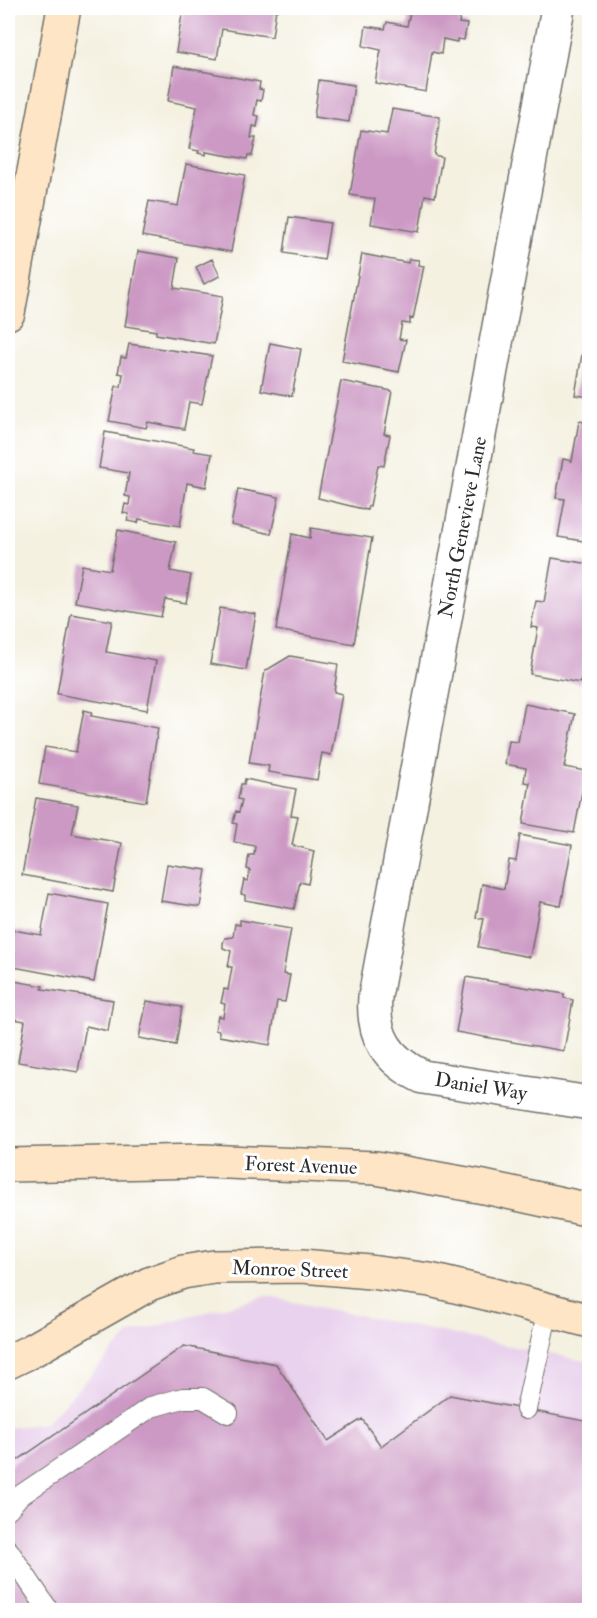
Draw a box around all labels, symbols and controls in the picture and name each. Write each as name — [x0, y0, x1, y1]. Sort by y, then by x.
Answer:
street label: North Genevieve Lane — [433, 434, 492, 620]
street label: Daniel Way — [433, 1067, 530, 1106]
street label: Forest Avenue — [244, 1151, 358, 1180]
street label: Monroe Street — [231, 1255, 349, 1284]

